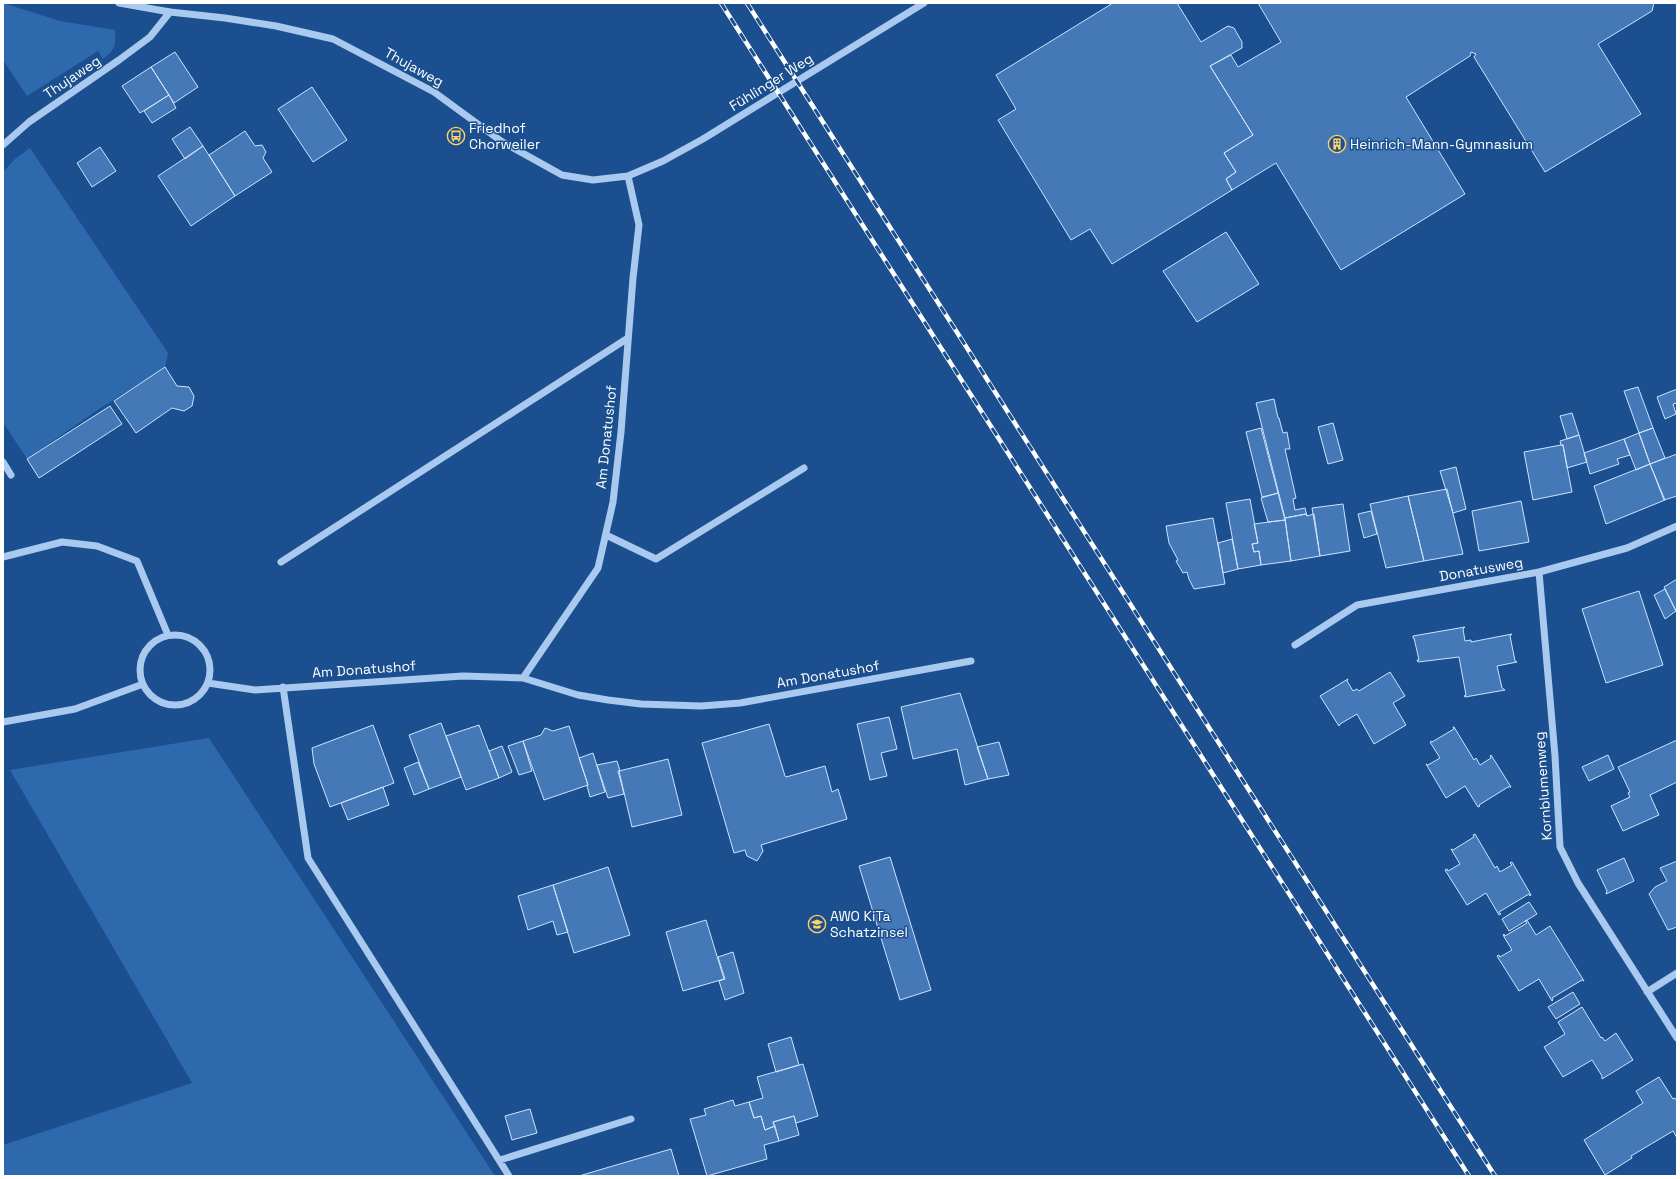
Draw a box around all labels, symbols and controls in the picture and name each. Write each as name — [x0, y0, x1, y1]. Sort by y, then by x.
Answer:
street label: Thujaweg — [381, 43, 447, 91]
street label: Fühlinger Weg — [726, 49, 816, 115]
street label: Thujaweg — [40, 51, 104, 103]
place label: Friedhof Chorweiler — [469, 119, 540, 153]
bus stop icon: Friedhof Chorweiler — [446, 126, 466, 146]
building icon: Heinrich-Mann-Gymnasium — [1327, 134, 1347, 154]
place label: Heinrich-Mann-Gymnasium — [1350, 135, 1533, 153]
street label: Am Donatushof — [592, 384, 620, 490]
street label: Donatusweg — [1438, 553, 1524, 585]
street label: Am Donatushof — [311, 656, 417, 682]
street label: Am Donatushof — [775, 656, 881, 692]
street label: Kornblumenweg — [1530, 731, 1556, 841]
place label: AWO KiTa Schatzinsel — [830, 907, 908, 941]
school or university icon: AWO KiTa Schatzinsel — [807, 914, 827, 934]

